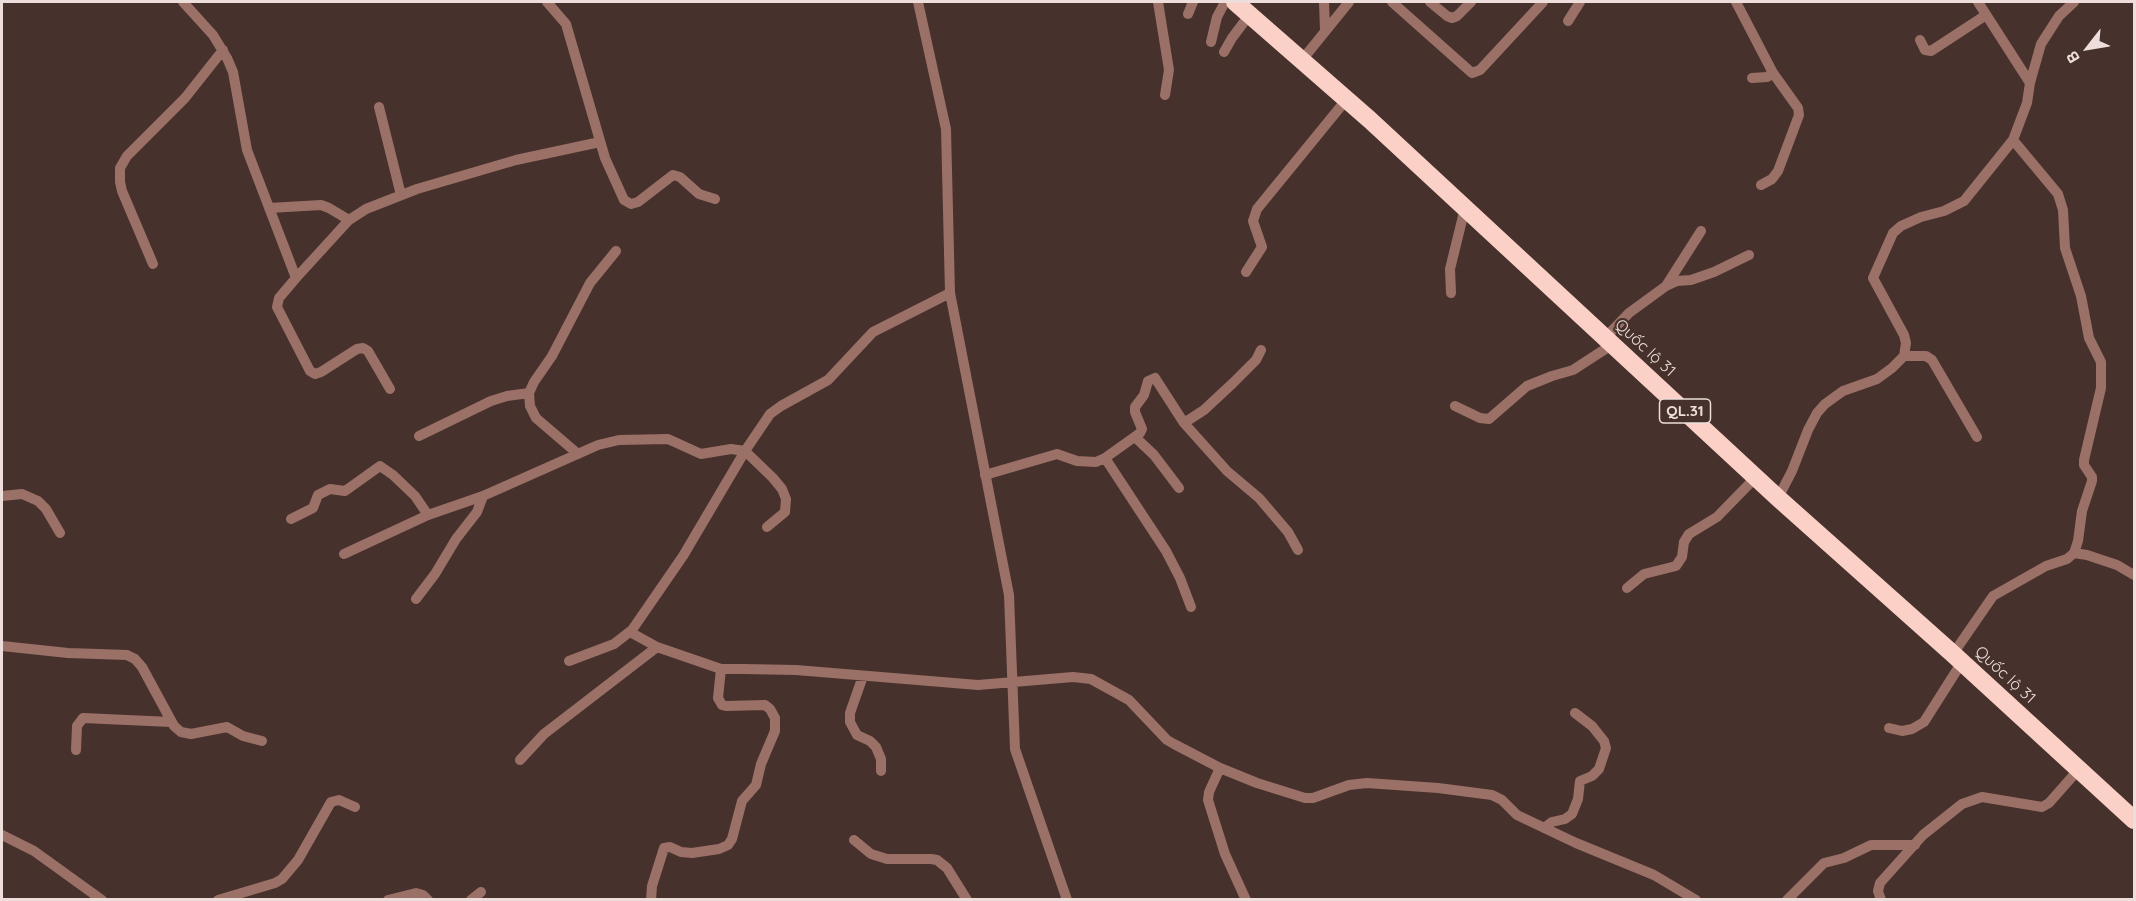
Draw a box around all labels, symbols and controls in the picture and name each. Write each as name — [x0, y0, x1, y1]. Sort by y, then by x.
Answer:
north arrow — [2058, 18, 2118, 78]
text: B — [2061, 48, 2084, 67]
street label: Quốc lộ 31 — [1611, 315, 1679, 381]
road number: QL.31 — [1660, 399, 1710, 423]
street label: Quốc lộ 31 — [1971, 642, 2039, 708]

